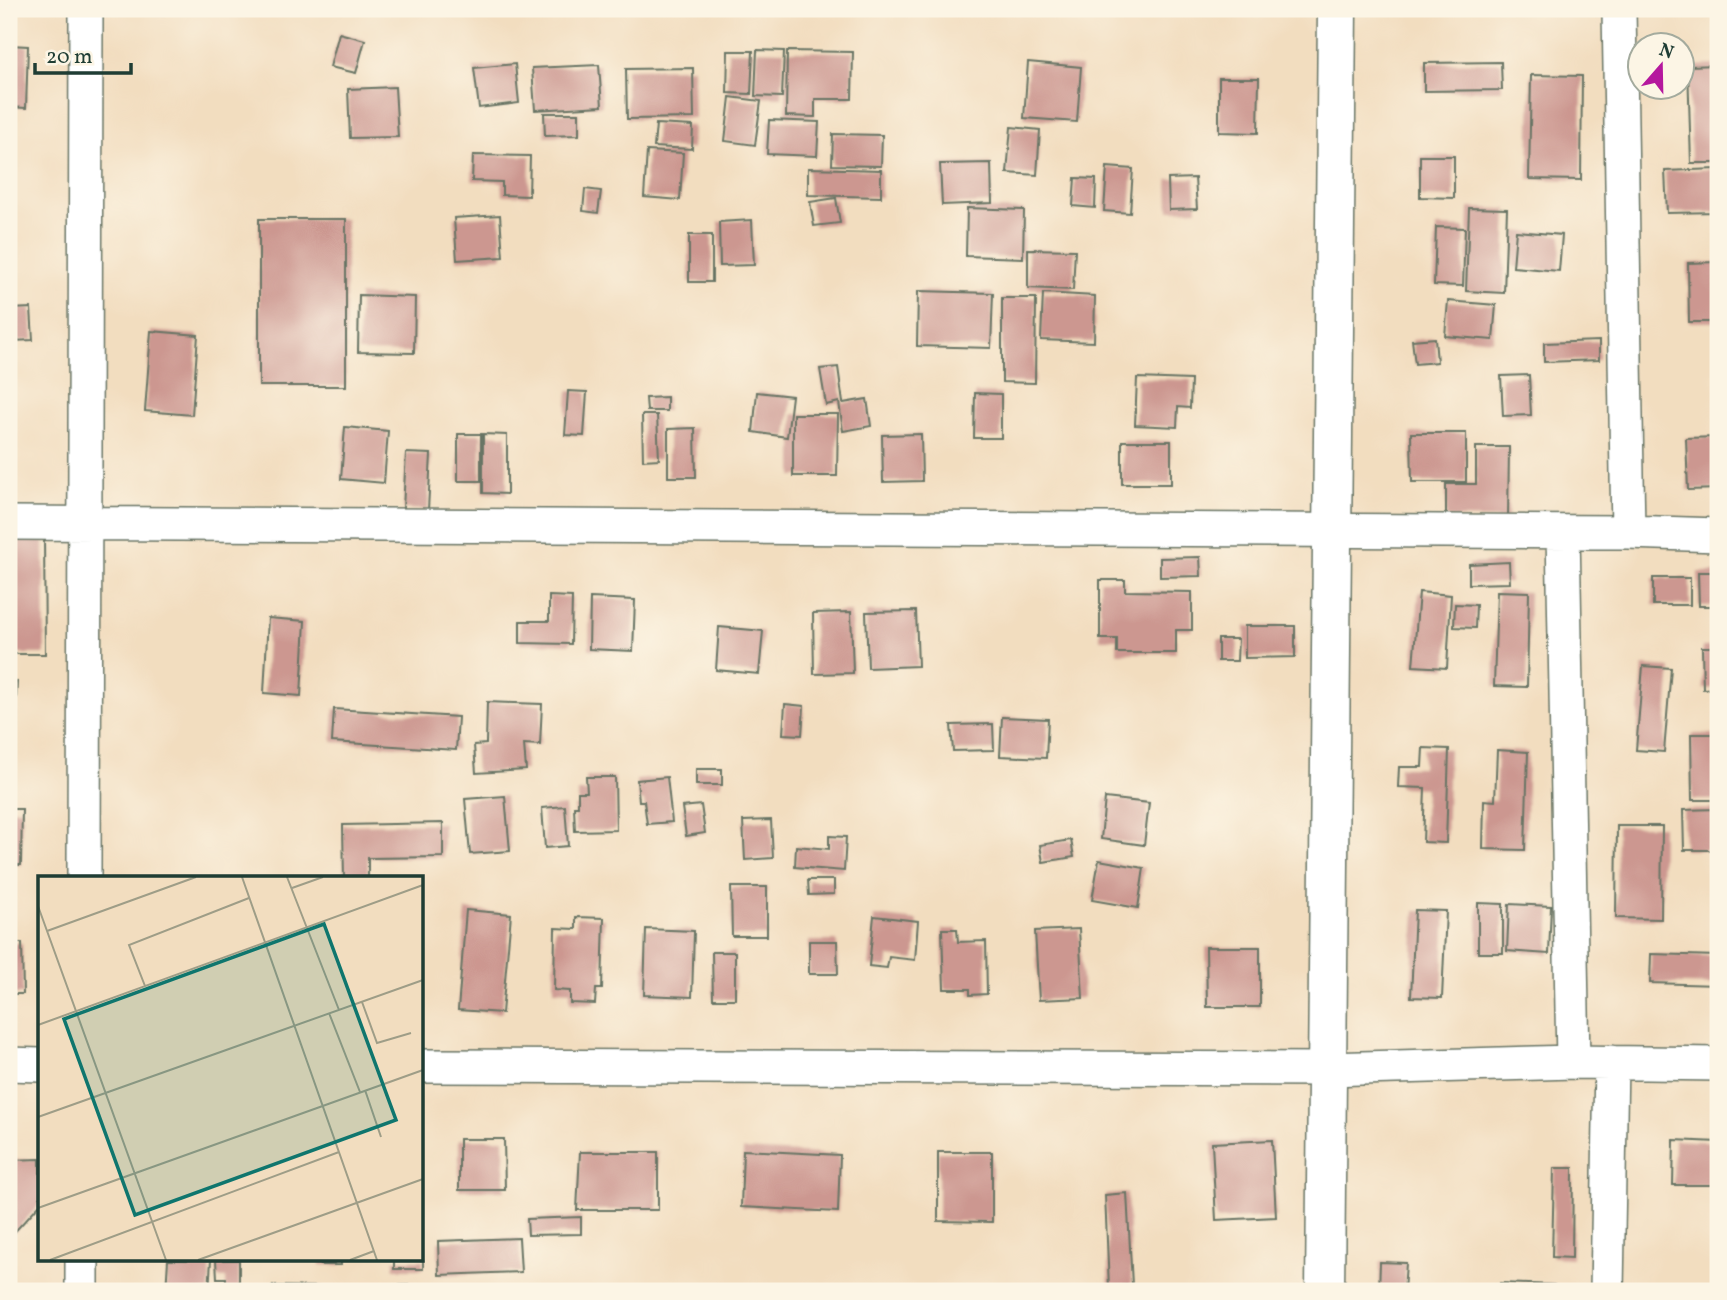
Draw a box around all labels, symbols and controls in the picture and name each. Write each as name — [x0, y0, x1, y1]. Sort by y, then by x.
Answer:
scale bar — [35, 32, 131, 76]
north arrow — [1626, 32, 1696, 102]
text: N — [1655, 37, 1677, 67]
text: 20 m — [46, 43, 92, 72]
inset map — [38, 876, 424, 1262]

